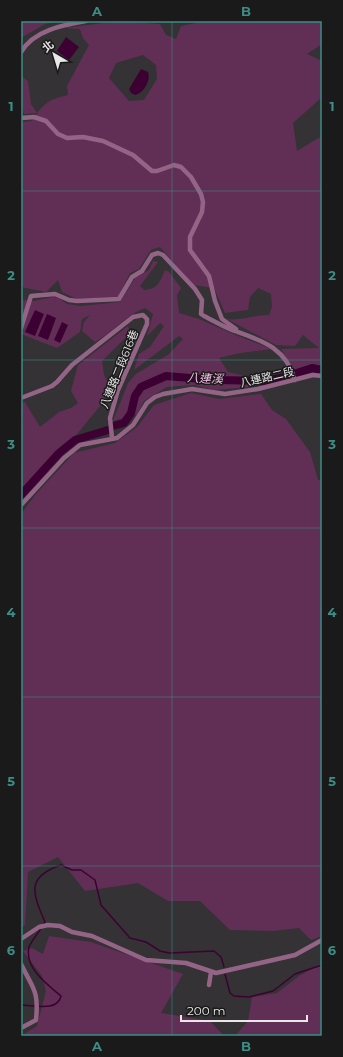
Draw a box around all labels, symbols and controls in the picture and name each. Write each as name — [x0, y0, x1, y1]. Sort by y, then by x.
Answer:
text: A — [91, 3, 103, 19]
text: B — [241, 3, 251, 19]
north arrow — [34, 34, 74, 74]
text: 北 — [39, 37, 56, 55]
text: 1 — [8, 98, 14, 114]
text: 1 — [329, 98, 335, 114]
text: 2 — [7, 267, 15, 283]
text: 2 — [328, 267, 336, 283]
street label: 八連路二段616巷 — [97, 328, 141, 410]
street label: 八連路二段 — [239, 364, 295, 390]
water label: 八連溪 — [187, 370, 225, 387]
text: 3 — [6, 436, 15, 452]
text: 3 — [327, 436, 336, 452]
text: 4 — [7, 604, 16, 620]
text: 4 — [328, 604, 337, 620]
text: 5 — [7, 773, 15, 789]
text: 5 — [328, 773, 336, 789]
text: 6 — [7, 942, 16, 958]
text: 6 — [328, 942, 337, 958]
scale bar — [181, 997, 307, 1023]
text: 200 m — [187, 1003, 226, 1018]
text: A — [91, 1038, 103, 1054]
text: B — [241, 1038, 251, 1054]

